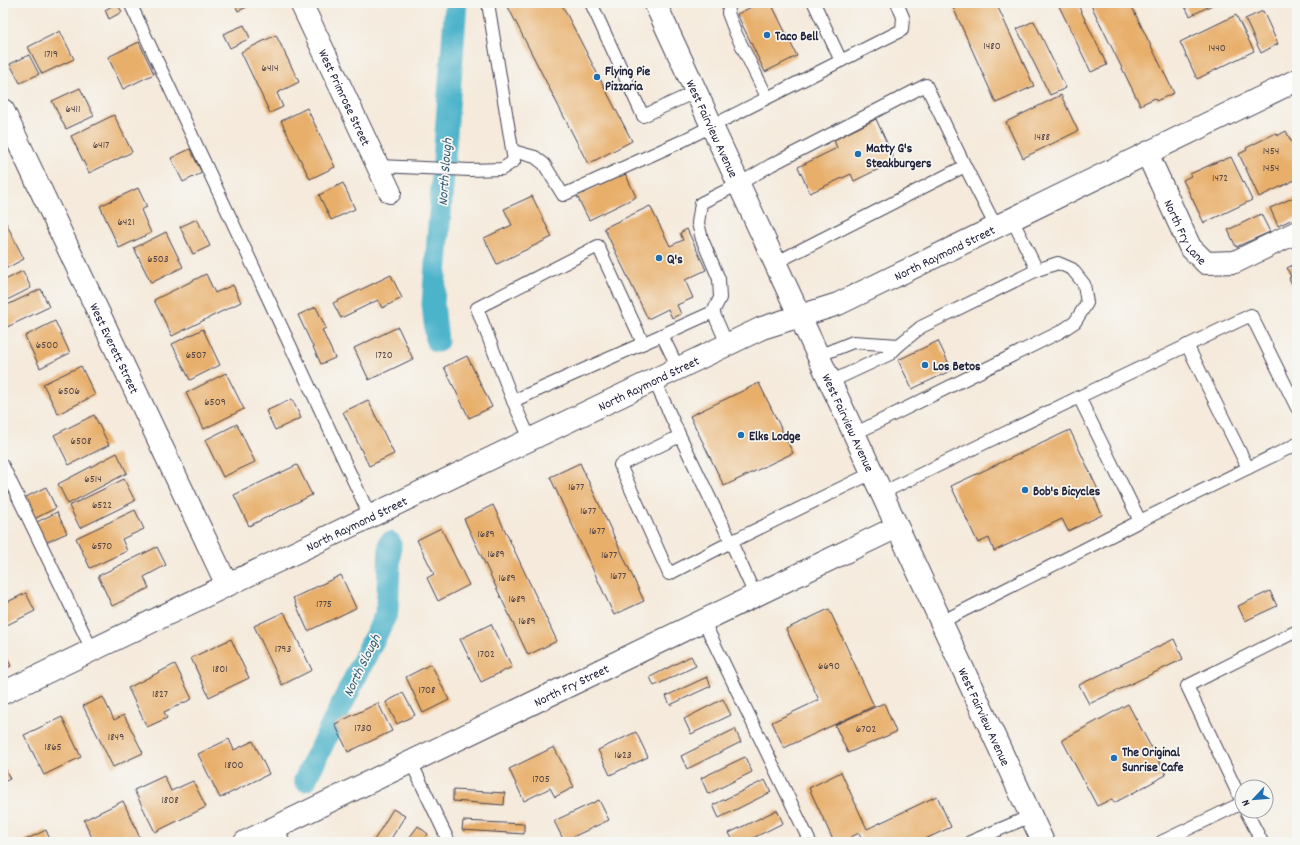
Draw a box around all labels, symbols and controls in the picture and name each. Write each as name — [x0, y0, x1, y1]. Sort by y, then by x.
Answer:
place label: Taco Bell — [775, 28, 819, 47]
marker: Taco Bell — [762, 30, 772, 40]
house number: 1480 — [983, 39, 1001, 55]
house number: 1440 — [1208, 41, 1226, 57]
house number: 1719 — [44, 47, 58, 63]
street label: West Primrose Street — [312, 47, 374, 150]
house number: 6414 — [262, 61, 278, 77]
place label: Flying Pie Pizzaria — [605, 63, 650, 97]
marker: Flying Pie Pizzaria — [592, 72, 602, 82]
street label: West Fairview Avenue — [680, 77, 742, 182]
house number: 6411 — [66, 102, 80, 118]
house number: 1488 — [1034, 130, 1050, 146]
water label: North Slough — [434, 137, 458, 206]
house number: 6417 — [93, 138, 109, 154]
place label: Matty G's Steakburgers — [866, 140, 932, 174]
house number: 1454 — [1263, 144, 1279, 160]
marker: Matty G's Steakburgers — [853, 149, 863, 159]
house number: 1454 — [1263, 161, 1279, 177]
house number: 1472 — [1212, 171, 1228, 187]
street label: North Fry Lane — [1158, 197, 1210, 271]
house number: 6421 — [117, 215, 135, 231]
street label: North Raymond Street — [892, 222, 999, 287]
place label: Q's — [667, 251, 683, 270]
house number: 6503 — [147, 252, 169, 268]
marker: Q's — [654, 253, 664, 263]
street label: West Everett Street — [83, 300, 143, 398]
house number: 6500 — [36, 338, 58, 354]
house number: 6507 — [186, 348, 206, 364]
house number: 1720 — [375, 348, 393, 364]
street label: North Raymond Street — [596, 352, 703, 417]
place label: Los Betos — [933, 358, 981, 377]
marker: Los Betos — [920, 360, 930, 370]
street label: West Fairview Avenue — [816, 371, 878, 476]
house number: 6506 — [58, 384, 80, 400]
house number: 6509 — [204, 395, 226, 411]
place label: Elks Lodge — [749, 428, 801, 447]
marker: Elks Lodge — [736, 430, 746, 440]
house number: 6508 — [71, 434, 91, 450]
house number: 6514 — [84, 472, 102, 488]
house number: 1677 — [568, 480, 584, 496]
place label: Bob's Bicycles — [1033, 483, 1101, 502]
marker: Bob's Bicycles — [1020, 485, 1030, 495]
street label: North Raymond Street — [304, 493, 411, 558]
house number: 6522 — [92, 498, 112, 514]
house number: 1677 — [580, 504, 596, 520]
house number: 1677 — [589, 524, 605, 540]
house number: 1689 — [477, 527, 495, 543]
house number: 6570 — [92, 539, 112, 555]
house number: 1689 — [487, 547, 505, 563]
house number: 1677 — [601, 548, 617, 564]
house number: 1677 — [610, 569, 626, 585]
house number: 1689 — [498, 571, 516, 587]
house number: 1689 — [508, 592, 526, 608]
house number: 1775 — [316, 597, 332, 613]
house number: 1689 — [518, 614, 536, 630]
water label: North Slough — [339, 631, 387, 701]
house number: 1793 — [275, 642, 291, 658]
house number: 1702 — [477, 647, 495, 663]
house number: 6690 — [818, 659, 840, 675]
street label: North Fry Street — [531, 660, 613, 713]
house number: 1801 — [212, 662, 228, 678]
street label: West Fairview Avenue — [952, 665, 1014, 770]
house number: 1708 — [418, 683, 436, 699]
house number: 1827 — [152, 687, 168, 703]
house number: 1730 — [354, 721, 372, 737]
house number: 6702 — [856, 722, 876, 738]
house number: 1849 — [108, 730, 124, 746]
house number: 1865 — [44, 740, 62, 756]
place label: The Original Sunrise Cafe — [1122, 744, 1184, 778]
house number: 1623 — [614, 748, 632, 764]
marker: The Original Sunrise Cafe — [1109, 753, 1119, 763]
house number: 1800 — [225, 758, 243, 774]
house number: 1705 — [532, 772, 550, 788]
north arrow — [1234, 779, 1274, 819]
house number: 1808 — [161, 793, 179, 809]
text: N — [1238, 796, 1255, 808]

